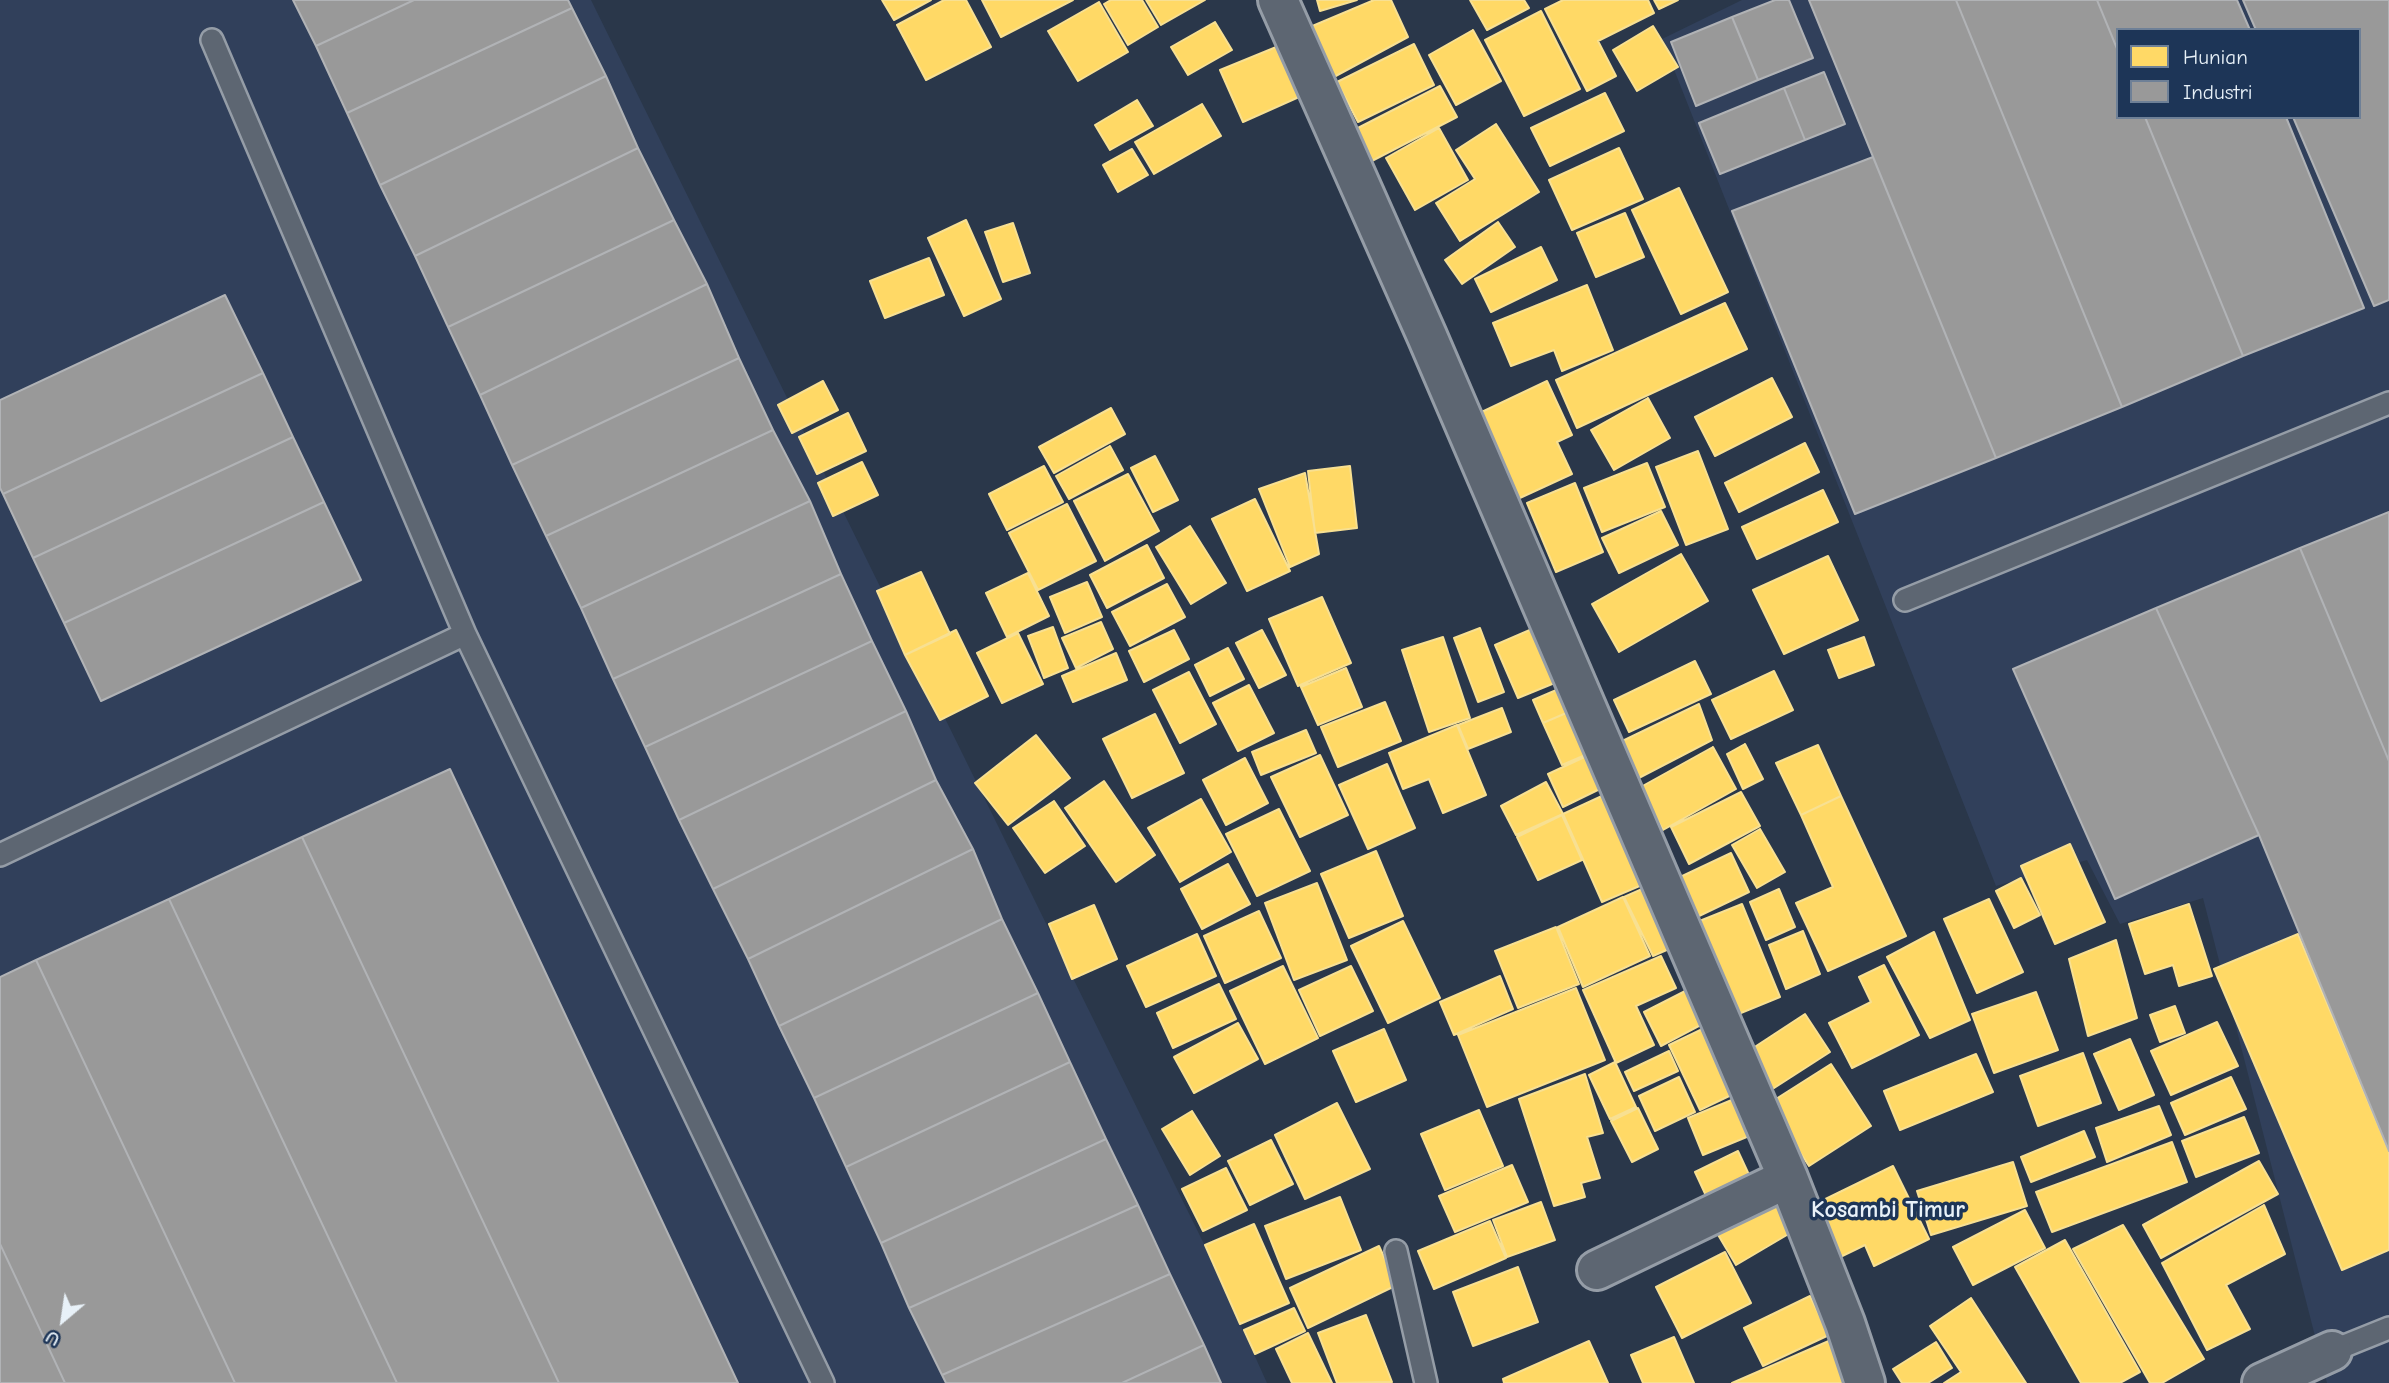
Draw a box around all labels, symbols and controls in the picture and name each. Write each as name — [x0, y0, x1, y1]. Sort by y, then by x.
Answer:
legend — [2116, 28, 2361, 119]
text: Hunian — [2183, 45, 2248, 69]
text: Industri — [2183, 80, 2253, 104]
district label: Kosambi Timur — [1811, 1196, 1965, 1224]
north arrow — [28, 1285, 98, 1355]
text: U — [42, 1326, 64, 1351]

